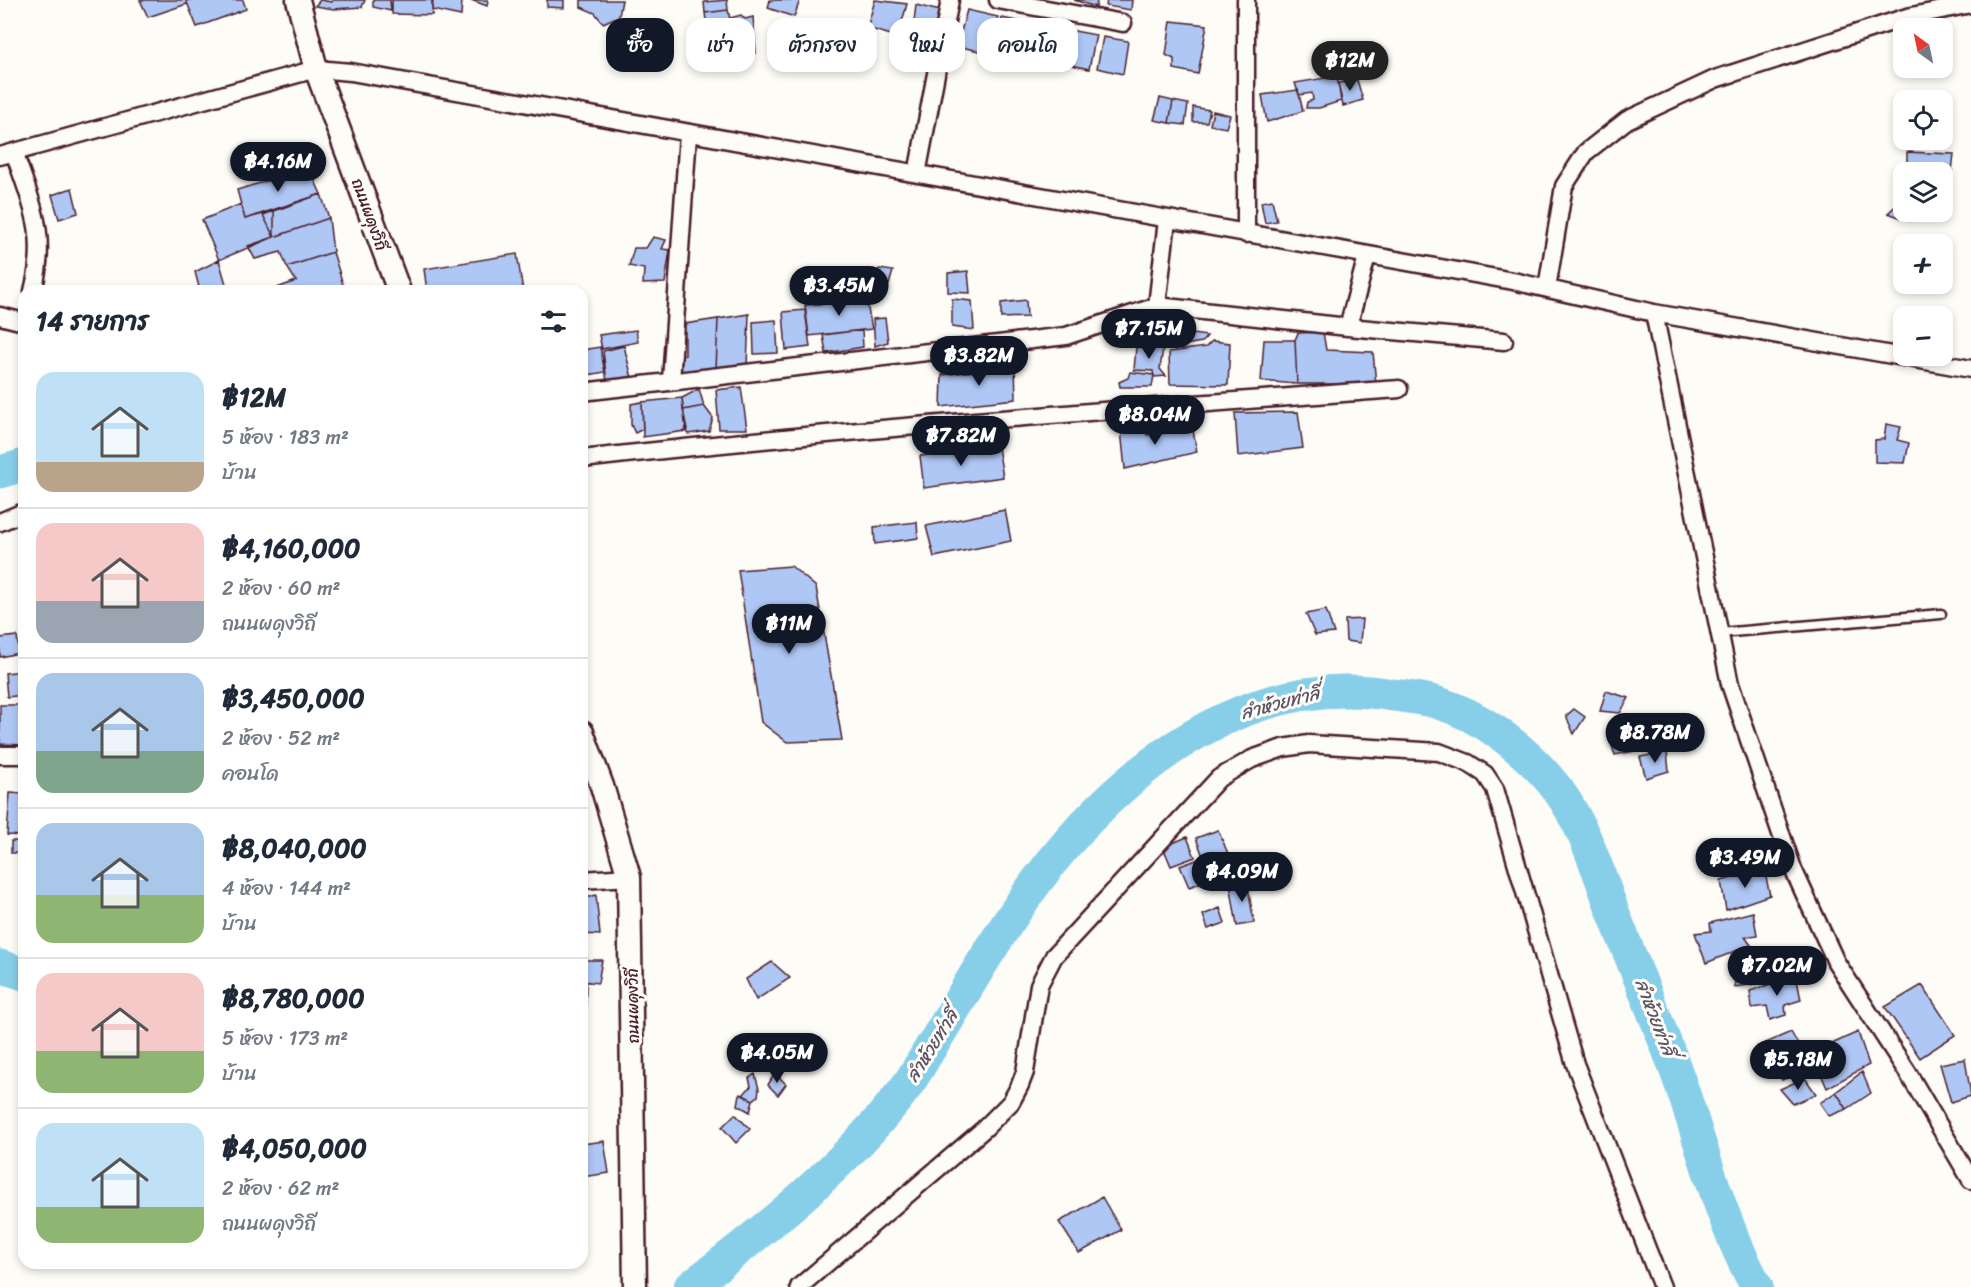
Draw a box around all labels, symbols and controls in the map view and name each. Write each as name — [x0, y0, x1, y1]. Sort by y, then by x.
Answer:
chip: ซื้อ — [606, 18, 674, 72]
chip: เช่า — [686, 18, 755, 72]
chip: ตัวกรอง — [767, 18, 877, 72]
chip: ใหม่ — [889, 18, 965, 72]
chip: คอนโด — [977, 18, 1078, 72]
north arrow — [1893, 18, 1953, 78]
map controls — [1893, 18, 1953, 366]
pin: ฿12M — [1314, 41, 1386, 92]
text: ฿12M — [1325, 43, 1375, 78]
button: locate — [1893, 90, 1953, 150]
pin: ฿4.16M — [229, 142, 327, 193]
text: ฿4.16M — [244, 144, 312, 179]
button: layers — [1893, 162, 1953, 222]
street label: ถนนผดุงวิถี — [343, 174, 397, 256]
button: + — [1893, 234, 1953, 294]
pin: ฿3.45M — [790, 266, 888, 317]
text: ฿3.45M — [804, 268, 874, 303]
text: 14 รายการ — [36, 298, 149, 344]
icon: filters — [537, 305, 570, 338]
button: − — [1893, 306, 1953, 366]
pin: ฿7.15M — [1100, 309, 1198, 360]
text: ฿7.15M — [1115, 311, 1183, 346]
pin: ฿3.82M — [930, 336, 1028, 387]
text: ฿3.82M — [944, 338, 1014, 373]
text: ฿12M — [222, 374, 286, 420]
pin: ฿8.04M — [1106, 395, 1204, 446]
icon: home — [84, 396, 156, 468]
text: ฿8.04M — [1119, 397, 1191, 432]
pin: ฿7.82M — [912, 416, 1010, 467]
text: ฿7.82M — [926, 418, 996, 453]
text: 5 ห้อง · 183 m² — [222, 420, 349, 455]
text: บ้าน — [222, 455, 257, 490]
text: ฿4,160,000 — [222, 525, 361, 571]
icon: home — [84, 547, 156, 619]
text: 2 ห้อง · 60 m² — [222, 571, 340, 606]
pin: ฿11M — [753, 604, 825, 655]
text: ถนนผดุงวิถี — [222, 606, 316, 641]
text: ฿11M — [766, 606, 812, 641]
text: ฿3,450,000 — [222, 675, 365, 721]
water label: ลำห้วยท่าลี่ — [1237, 675, 1332, 729]
icon: home — [84, 697, 156, 769]
pin: ฿8.78M — [1606, 713, 1704, 764]
text: ฿8.78M — [1620, 715, 1690, 750]
text: 2 ห้อง · 52 m² — [222, 721, 340, 756]
text: คอนโด — [222, 756, 279, 791]
text: ฿8,040,000 — [222, 825, 367, 871]
pin: ฿3.49M — [1696, 838, 1794, 889]
text: ฿3.49M — [1710, 840, 1780, 875]
icon: home — [84, 847, 156, 919]
pin: ฿4.09M — [1193, 852, 1291, 903]
text: ฿4.09M — [1206, 854, 1278, 889]
text: 4 ห้อง · 144 m² — [222, 871, 351, 906]
text: บ้าน — [222, 906, 257, 941]
pin: ฿7.02M — [1728, 946, 1826, 997]
text: ฿7.02M — [1742, 948, 1812, 983]
street label: ถนนผดุงวิถี — [617, 966, 648, 1044]
water label: ลำห้วยท่าลี่ — [1626, 974, 1688, 1069]
text: ฿8,780,000 — [222, 975, 365, 1021]
water label: ลำห้วยท่าลี่ — [897, 996, 972, 1088]
icon: home — [84, 997, 156, 1069]
text: 5 ห้อง · 173 m² — [222, 1021, 348, 1056]
pin: ฿4.05M — [728, 1033, 826, 1084]
text: ฿4.05M — [741, 1035, 813, 1070]
pin: ฿5.18M — [1749, 1040, 1847, 1091]
text: ฿5.18M — [1764, 1042, 1832, 1077]
text: บ้าน — [222, 1056, 257, 1091]
text: ฿4,050,000 — [222, 1125, 367, 1171]
icon: home — [84, 1147, 156, 1219]
text: 2 ห้อง · 62 m² — [222, 1171, 339, 1206]
text: ถนนผดุงวิถี — [222, 1206, 316, 1241]

